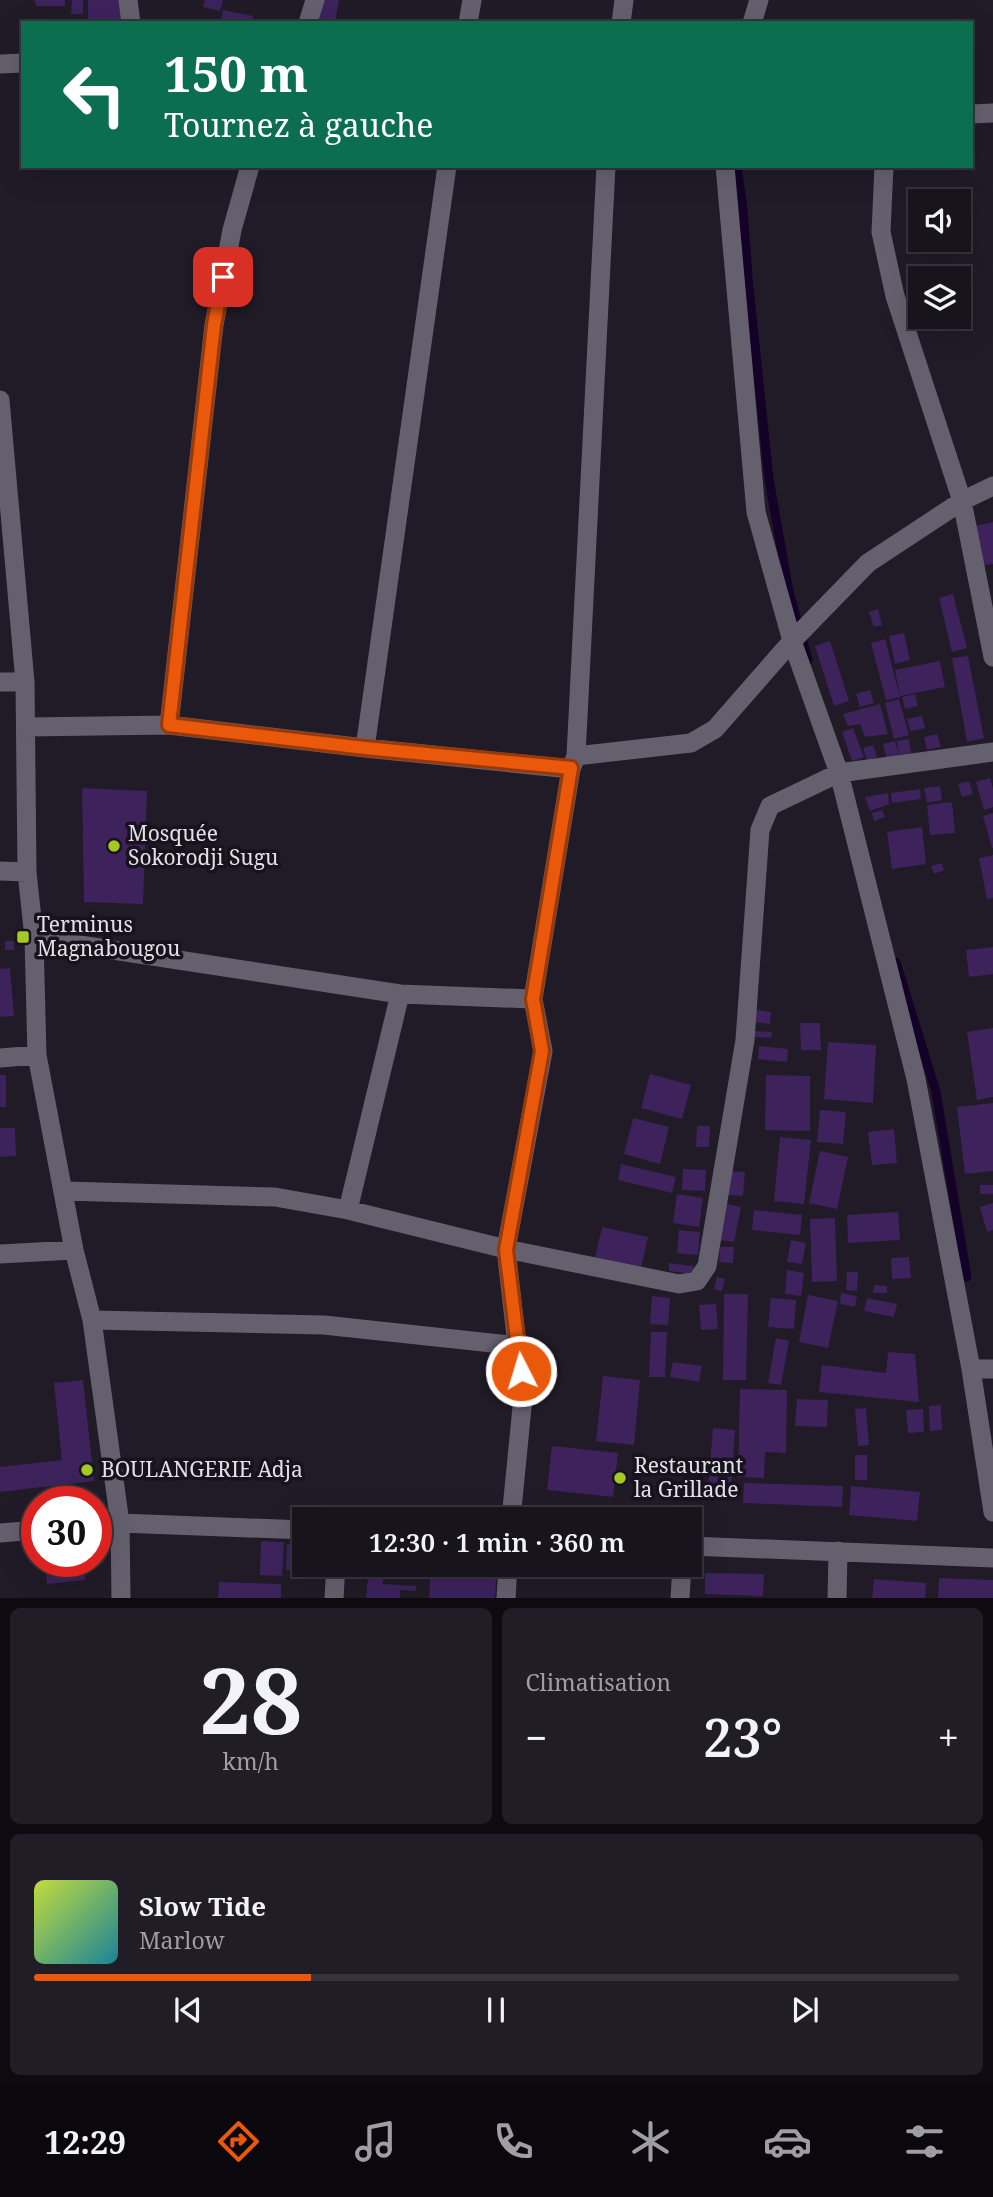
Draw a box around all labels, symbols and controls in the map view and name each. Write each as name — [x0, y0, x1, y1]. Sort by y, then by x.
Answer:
text: 150 m — [164, 40, 308, 106]
icon: left — [49, 49, 140, 140]
text: Tournez à gauche — [164, 103, 433, 146]
map controls — [908, 189, 971, 329]
button: sound — [908, 189, 971, 252]
pin — [193, 247, 253, 307]
icon: arrive — [204, 258, 242, 296]
button: layers — [908, 266, 971, 329]
place label: Mosquée Sokorodji Sugu — [128, 819, 278, 871]
marker: Mosquée Sokorodji Sugu — [106, 838, 122, 854]
place label: Terminus Magnabougou — [37, 910, 180, 962]
marker: Terminus Magnabougou — [15, 929, 31, 945]
position arrow — [484, 1334, 558, 1408]
place label: Restaurant la Grillade — [634, 1451, 743, 1503]
place label: BOULANGERIE Adja — [101, 1455, 303, 1483]
marker: BOULANGERIE Adja — [79, 1462, 95, 1478]
marker: Restaurant la Grillade — [612, 1470, 628, 1486]
speed limit sign: 30 — [21, 1486, 112, 1577]
text: 12:30 · 1 min · 360 m — [369, 1524, 625, 1560]
text: 28 — [199, 1637, 302, 1761]
text: Climatisation — [526, 1666, 671, 1698]
text: 23° — [703, 1701, 782, 1772]
text: − — [526, 1711, 548, 1763]
text: + — [938, 1711, 959, 1763]
text: km/h — [223, 1745, 279, 1777]
text: Slow Tide — [139, 1888, 266, 1924]
text: Marlow — [139, 1924, 225, 1956]
icon: previous — [169, 1991, 207, 2029]
icon: pause — [477, 1991, 515, 2029]
icon: next — [786, 1991, 824, 2029]
icon: directions — [214, 2117, 263, 2166]
icon: music — [351, 2117, 400, 2166]
icon: phone — [489, 2117, 538, 2166]
icon: climate — [626, 2117, 675, 2166]
icon: car — [763, 2117, 812, 2166]
icon: filters — [900, 2117, 949, 2166]
text: 12:29 — [44, 2120, 126, 2163]

